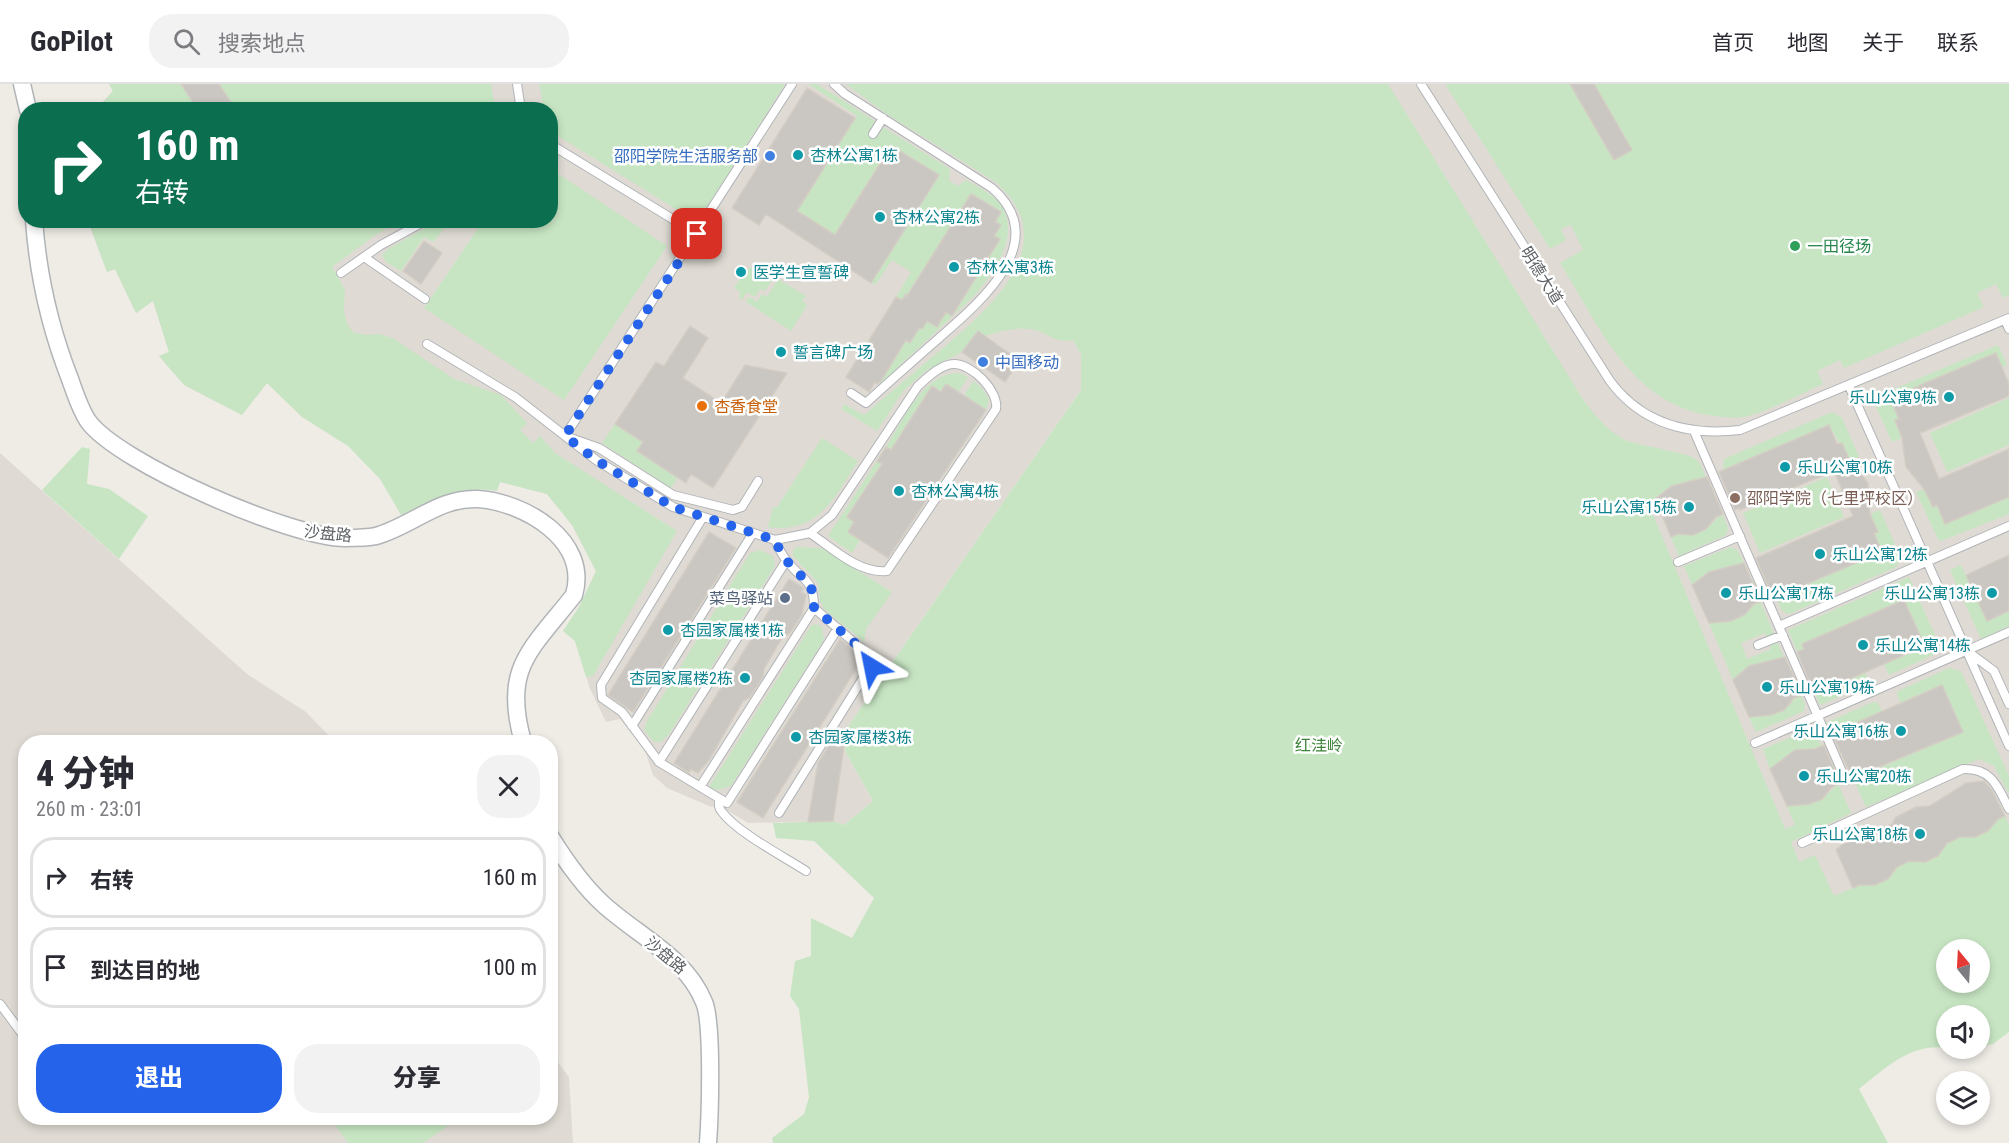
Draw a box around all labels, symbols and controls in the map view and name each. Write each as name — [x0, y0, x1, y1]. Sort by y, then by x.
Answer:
search box — [149, 14, 569, 68]
text: GoPilot — [30, 25, 113, 58]
icon: search — [170, 25, 203, 58]
text: 搜索地点 — [218, 31, 306, 56]
text: 首页 — [1712, 31, 1754, 55]
text: 地图 — [1787, 31, 1829, 55]
text: 关于 — [1862, 31, 1904, 55]
text: 联系 — [1937, 31, 1979, 55]
text: 160 m — [135, 121, 240, 170]
icon: right — [36, 126, 114, 204]
place label: 杏林公寓1栋 — [810, 146, 898, 165]
place label: 邵阳学院生活服务部 — [614, 147, 758, 166]
marker: 杏林公寓1栋 — [791, 148, 805, 162]
marker: 邵阳学院生活服务部 — [763, 149, 777, 163]
text: 右转 — [135, 177, 189, 209]
pin — [671, 208, 722, 259]
place label: 杏林公寓2栋 — [892, 208, 980, 227]
marker: 杏林公寓2栋 — [873, 210, 887, 224]
icon: arrive — [680, 217, 713, 250]
place label: 一田径场 — [1807, 237, 1871, 256]
marker: 一田径场 — [1788, 239, 1802, 253]
street label: 明德大道 — [1517, 243, 1567, 307]
place label: 杏林公寓3栋 — [966, 258, 1054, 277]
marker: 杏林公寓3栋 — [947, 260, 961, 274]
place label: 医学生宣誓碑 — [753, 263, 849, 282]
marker: 医学生宣誓碑 — [734, 265, 748, 279]
place label: 誓言碑广场 — [793, 343, 873, 362]
marker: 誓言碑广场 — [774, 345, 788, 359]
place label: 中国移动 — [995, 353, 1059, 372]
marker: 中国移动 — [976, 355, 990, 369]
place label: 乐山公寓9栋 — [1849, 388, 1937, 407]
marker: 乐山公寓9栋 — [1942, 390, 1956, 404]
place label: 杏香食堂 — [714, 397, 778, 416]
marker: 杏香食堂 — [695, 399, 709, 413]
place label: 乐山公寓10栋 — [1797, 458, 1893, 477]
marker: 乐山公寓10栋 — [1778, 460, 1792, 474]
place label: 杏林公寓4栋 — [911, 482, 999, 501]
marker: 杏林公寓4栋 — [892, 484, 906, 498]
place label: 邵阳学院（七里坪校区） — [1747, 489, 1923, 508]
marker: 邵阳学院（七里坪校区） — [1728, 491, 1742, 505]
place label: 乐山公寓15栋 — [1581, 498, 1677, 517]
marker: 乐山公寓15栋 — [1682, 500, 1696, 514]
street label: 沙盘路 — [303, 522, 353, 545]
place label: 乐山公寓12栋 — [1832, 545, 1928, 564]
marker: 乐山公寓12栋 — [1813, 547, 1827, 561]
place label: 乐山公寓17栋 — [1738, 584, 1834, 603]
place label: 乐山公寓13栋 — [1884, 584, 1980, 603]
marker: 乐山公寓17栋 — [1719, 586, 1733, 600]
marker: 乐山公寓13栋 — [1985, 586, 1999, 600]
place label: 菜鸟驿站 — [709, 589, 773, 608]
marker: 菜鸟驿站 — [778, 591, 792, 605]
place label: 杏园家属楼1栋 — [680, 621, 784, 640]
marker: 杏园家属楼1栋 — [661, 623, 675, 637]
position arrow — [840, 635, 904, 699]
place label: 乐山公寓14栋 — [1875, 636, 1971, 655]
marker: 乐山公寓14栋 — [1856, 638, 1870, 652]
place label: 杏园家属楼2栋 — [629, 669, 733, 688]
marker: 杏园家属楼2栋 — [738, 671, 752, 685]
place label: 乐山公寓19栋 — [1779, 678, 1875, 697]
marker: 乐山公寓19栋 — [1760, 680, 1774, 694]
place label: 乐山公寓16栋 — [1793, 722, 1889, 741]
marker: 乐山公寓16栋 — [1894, 724, 1908, 738]
place label: 杏园家属楼3栋 — [808, 728, 912, 747]
marker: 杏园家属楼3栋 — [789, 730, 803, 744]
park label: 红洼岭 — [1295, 736, 1343, 755]
text: 4 分钟 — [36, 753, 135, 795]
button: close — [477, 755, 540, 818]
place label: 乐山公寓20栋 — [1816, 767, 1912, 786]
marker: 乐山公寓20栋 — [1797, 769, 1811, 783]
text: 260 m · 23:01 — [36, 797, 143, 821]
place label: 乐山公寓18栋 — [1812, 825, 1908, 844]
marker: 乐山公寓18栋 — [1913, 827, 1927, 841]
icon: right — [39, 861, 72, 894]
text: 160 m — [483, 865, 537, 890]
text: 右转 — [90, 868, 134, 893]
street label: 沙盘路 — [641, 933, 690, 978]
north arrow — [1936, 939, 1990, 993]
map controls — [1936, 939, 1990, 1125]
icon: arrive — [39, 951, 72, 984]
text: 100 m — [483, 955, 537, 980]
text: 到达目的地 — [90, 958, 200, 983]
button: sound — [1936, 1005, 1990, 1059]
button: 退出 — [36, 1044, 282, 1113]
button: 分享 — [294, 1044, 540, 1113]
button: layers — [1936, 1071, 1990, 1125]

